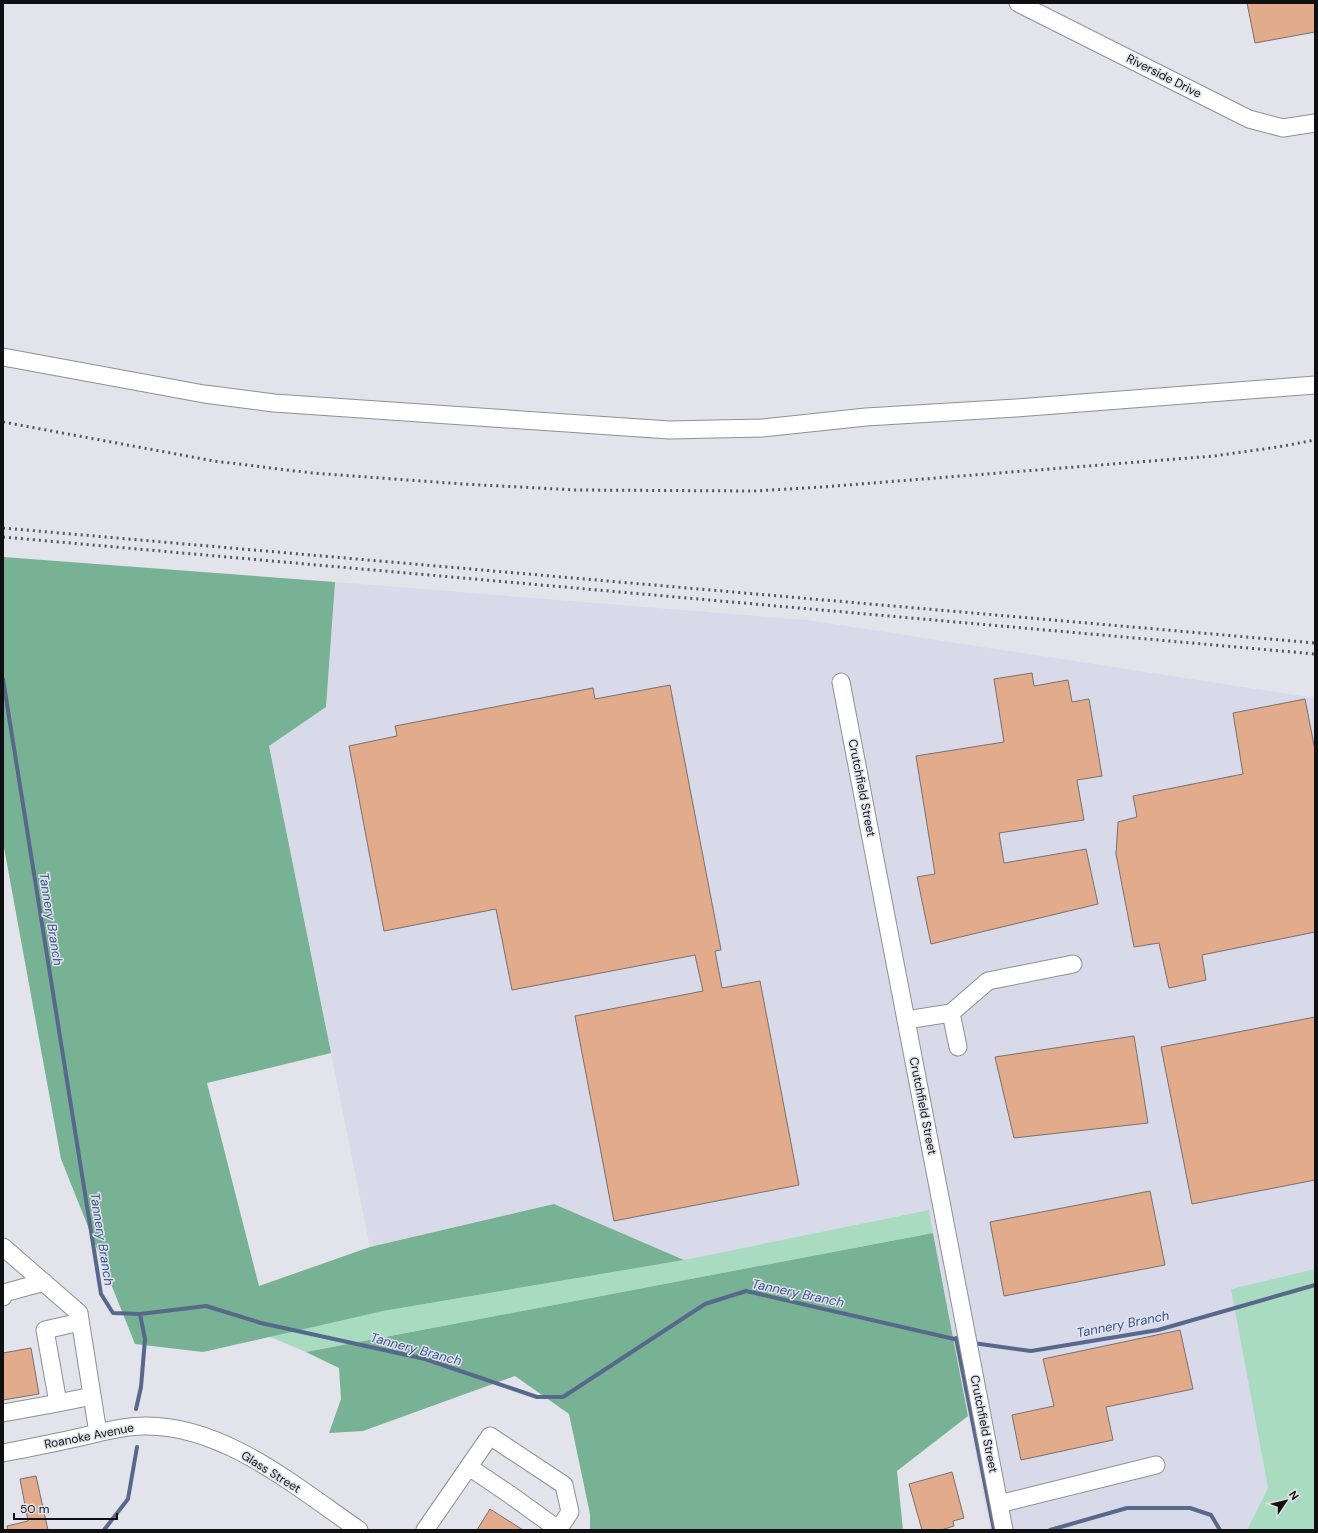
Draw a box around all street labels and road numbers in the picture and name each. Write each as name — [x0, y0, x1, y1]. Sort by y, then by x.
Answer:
street label: Riverside Drive — [1124, 50, 1204, 102]
street label: Crutchfield Street — [845, 738, 879, 838]
street label: Crutchfield Street — [906, 1056, 940, 1156]
street label: Crutchfield Street — [967, 1374, 1001, 1474]
street label: Roanoke Avenue — [43, 1419, 135, 1453]
street label: Glass Street — [238, 1447, 304, 1497]

